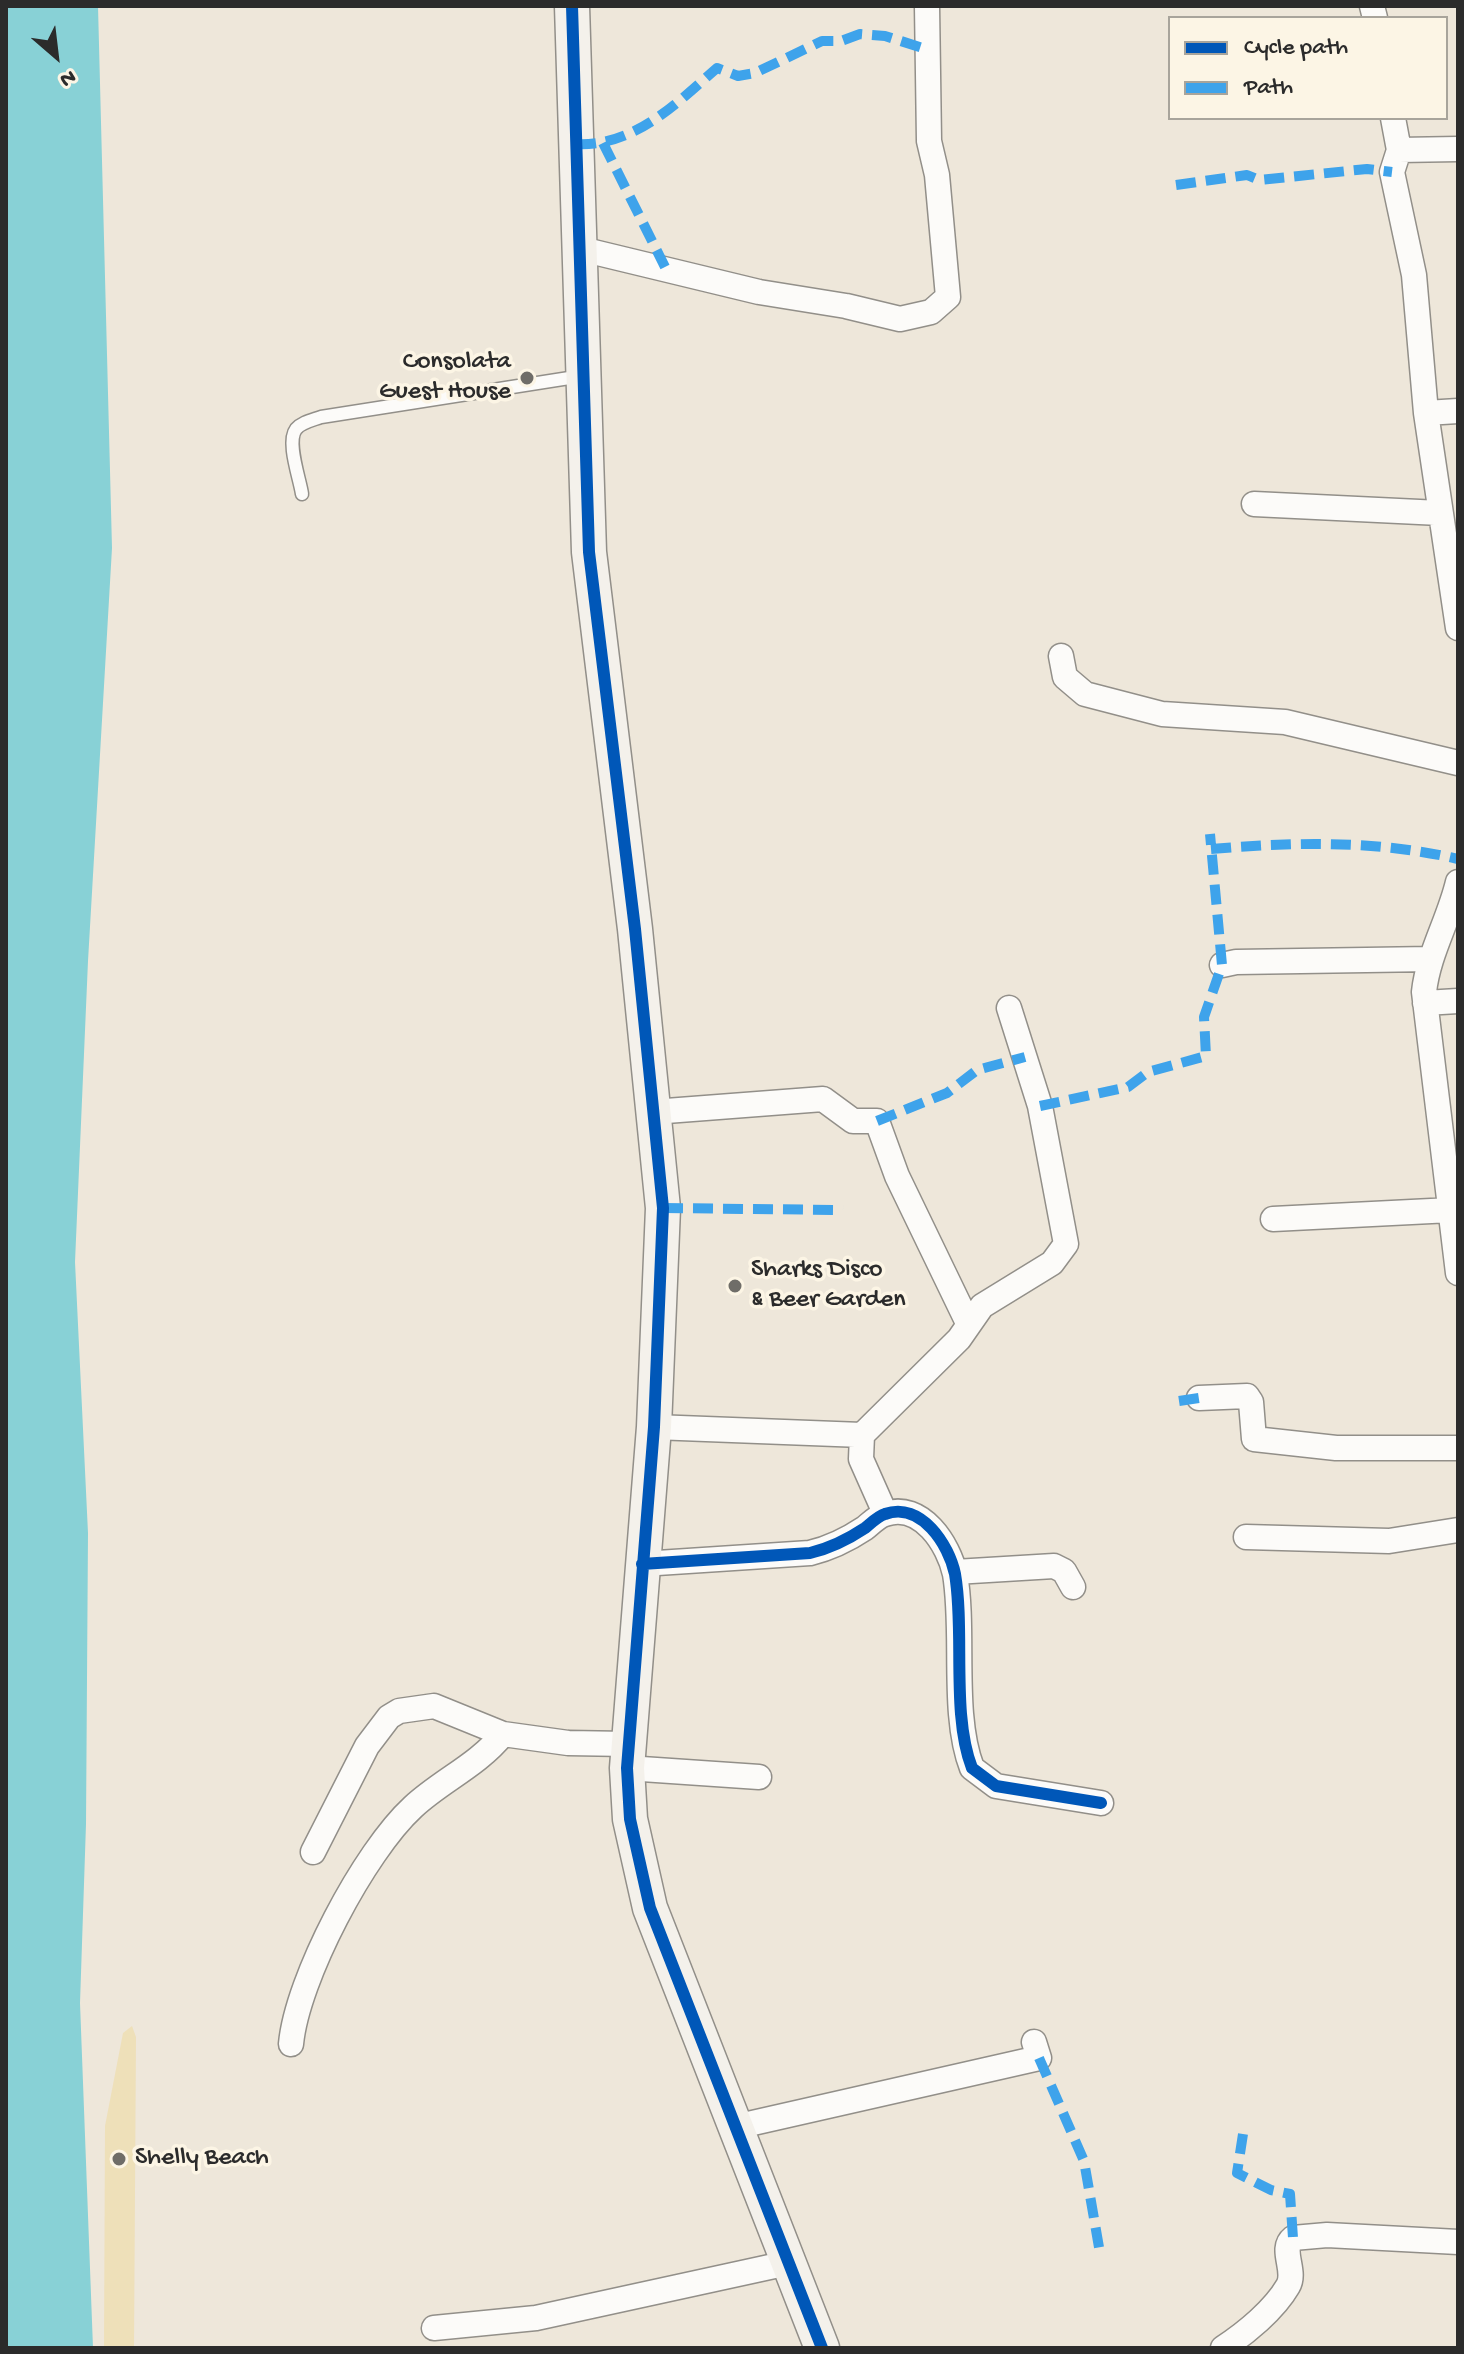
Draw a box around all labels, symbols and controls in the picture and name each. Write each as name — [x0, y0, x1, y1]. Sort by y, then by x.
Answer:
north arrow — [16, 16, 96, 96]
legend — [1168, 16, 1448, 120]
text: Cycle path — [1244, 34, 1348, 63]
text: N — [55, 62, 80, 92]
text: Path — [1244, 74, 1293, 103]
place label: Consolata Guest House — [379, 347, 511, 408]
marker: Consolata Guest House — [518, 369, 536, 387]
place label: Sharks Disco & Beer Garden — [751, 1255, 906, 1316]
marker: Sharks Disco & Beer Garden — [726, 1277, 744, 1295]
place label: Shelly Beach — [135, 2143, 269, 2175]
marker: Shelly Beach — [110, 2150, 128, 2168]

